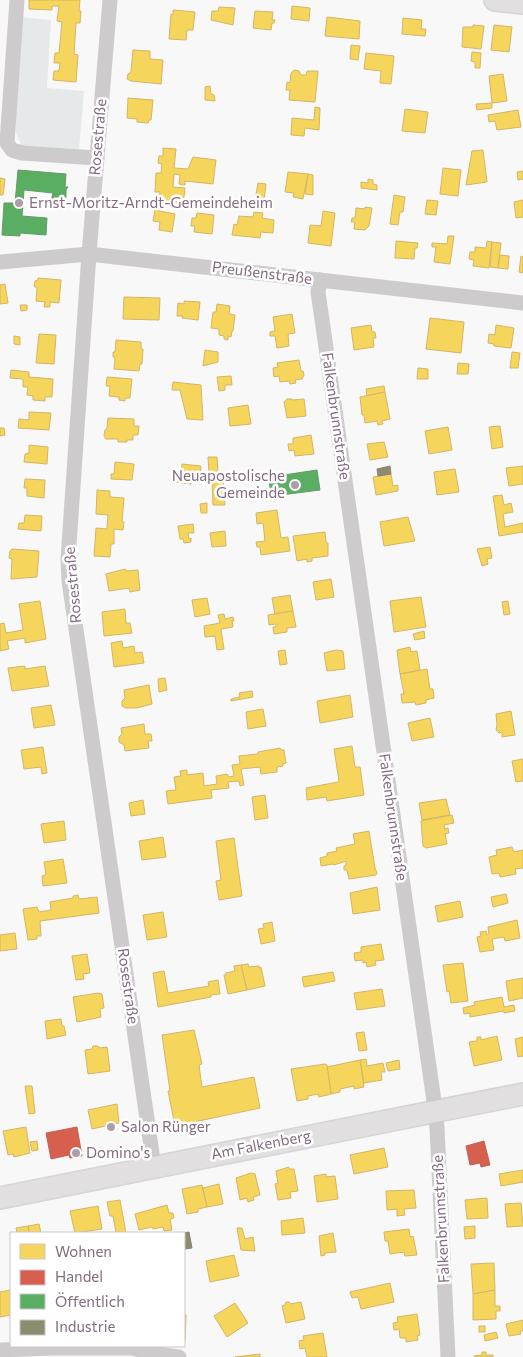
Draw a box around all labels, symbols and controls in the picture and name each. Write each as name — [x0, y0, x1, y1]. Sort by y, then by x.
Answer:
street label: Rosestraße — [85, 98, 109, 176]
place label: Ernst-Moritz-Arndt-Gemeindeheim — [29, 193, 273, 211]
marker: Ernst-Moritz-Arndt-Gemeindeheim — [13, 197, 25, 209]
street label: Preußenstraße — [211, 257, 313, 287]
street label: Falkenbrunnstraße — [319, 351, 355, 481]
place label: Neuapostolische Gemeinde — [172, 466, 285, 501]
marker: Neuapostolische Gemeinde — [289, 479, 301, 491]
street label: Rosestraße — [60, 546, 84, 624]
street label: Falkenbrunnstraße — [376, 752, 412, 882]
street label: Rosestraße — [115, 947, 143, 1025]
place label: Salon Rünger — [121, 1117, 211, 1135]
marker: Salon Rünger — [105, 1121, 117, 1133]
street label: Am Falkenberg — [209, 1126, 312, 1163]
place label: Domino's — [86, 1143, 151, 1161]
marker: Domino's — [70, 1147, 82, 1159]
street label: Falkenbrunnstraße — [428, 1154, 452, 1284]
legend — [10, 1232, 185, 1347]
text: Wohnen — [55, 1242, 112, 1260]
text: Handel — [55, 1267, 103, 1285]
text: Öffentlich — [55, 1292, 125, 1310]
text: Industrie — [55, 1317, 116, 1335]

